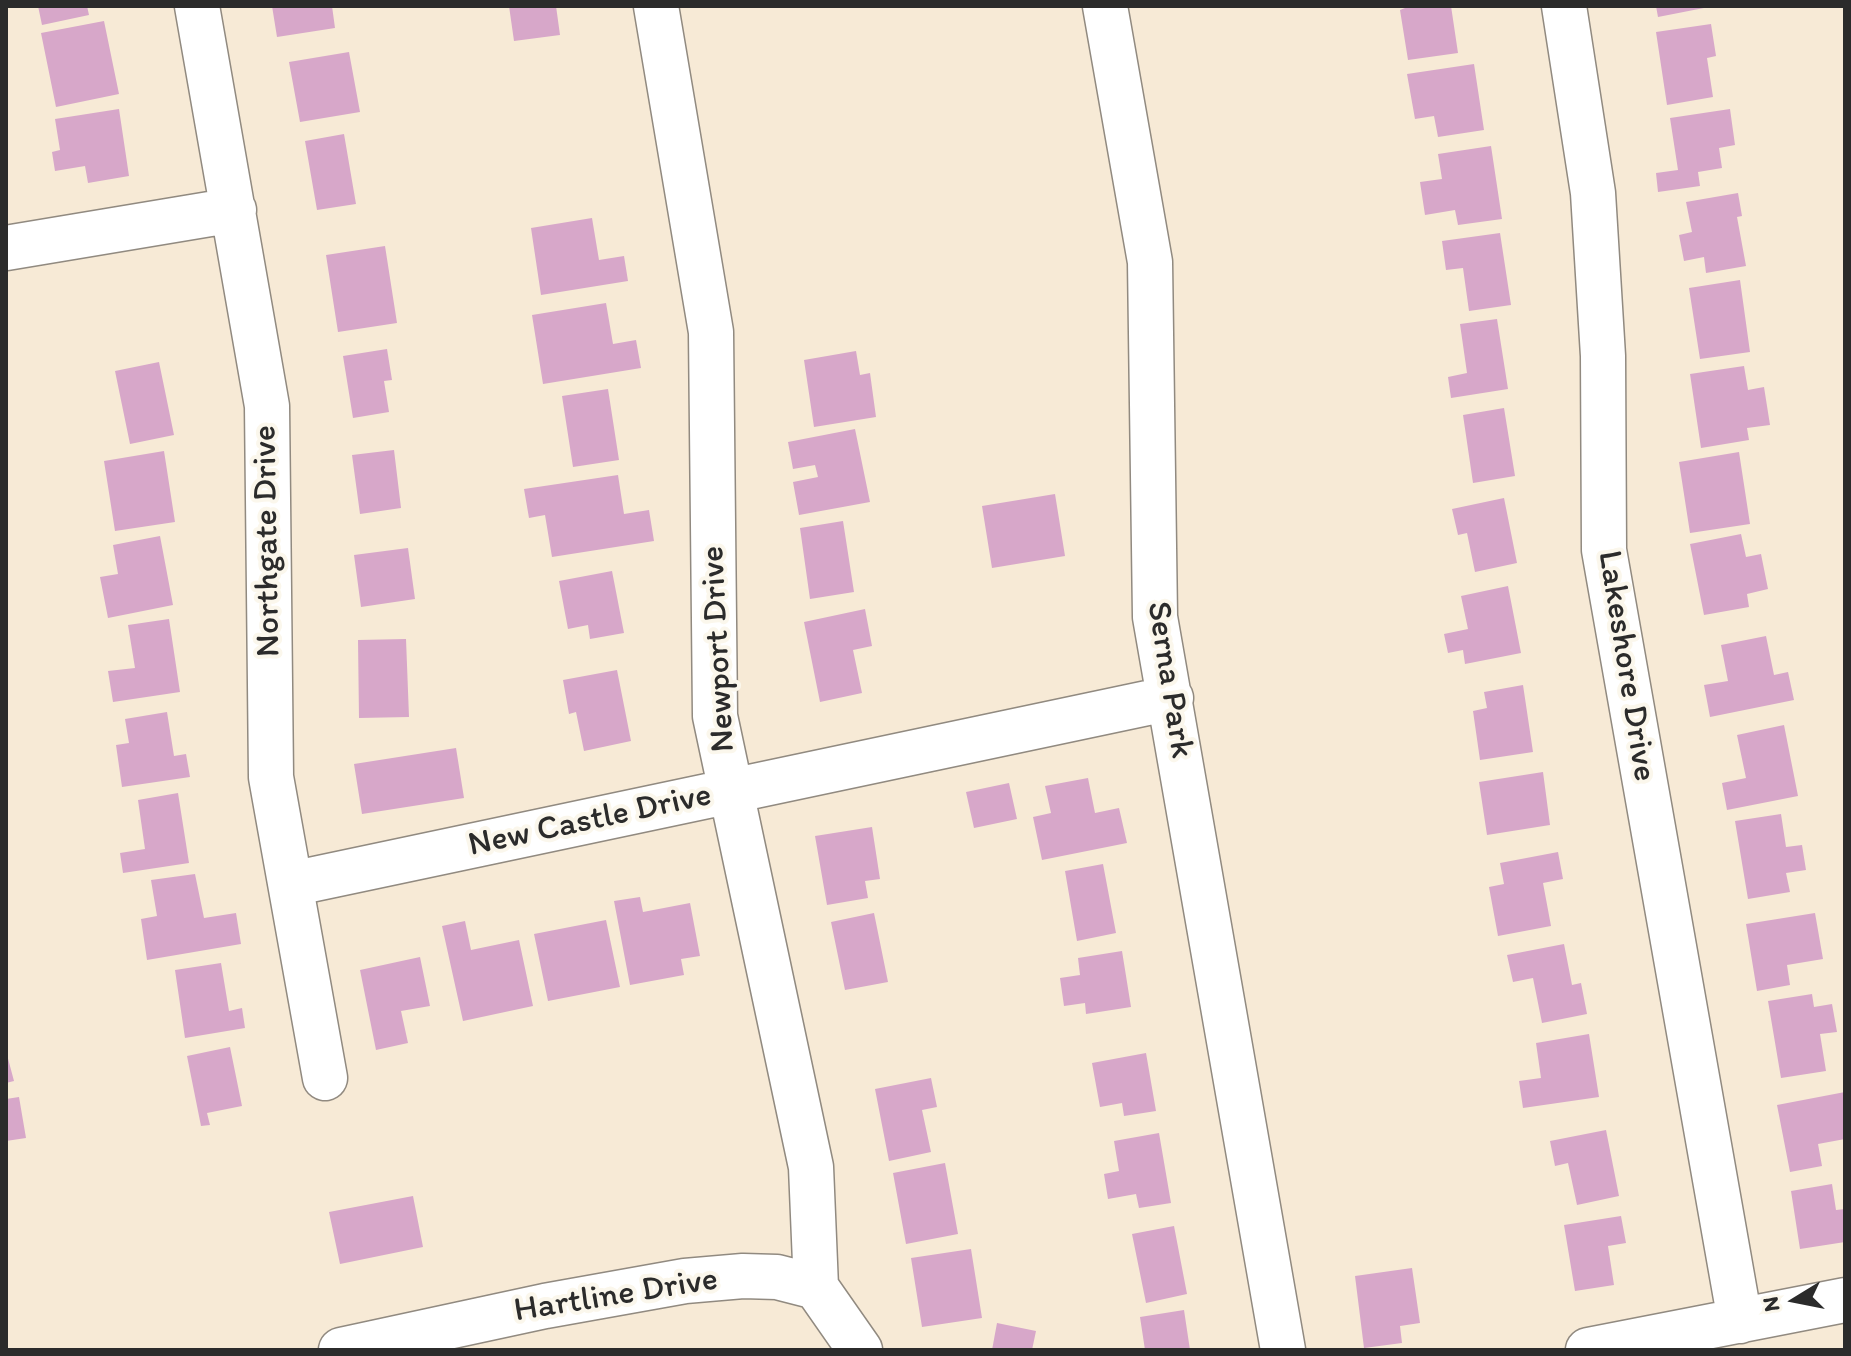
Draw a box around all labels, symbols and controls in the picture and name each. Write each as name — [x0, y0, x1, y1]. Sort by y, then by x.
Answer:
street label: Northgate Drive — [246, 425, 290, 657]
street label: Newport Drive — [693, 545, 745, 753]
street label: Lakeshore Drive — [1588, 548, 1664, 784]
street label: Serna Park — [1136, 599, 1202, 761]
street label: New Castle Drive — [465, 775, 715, 867]
street label: Hartline Drive — [511, 1260, 721, 1332]
north arrow — [1755, 1260, 1835, 1340]
text: N — [1756, 1295, 1785, 1314]

